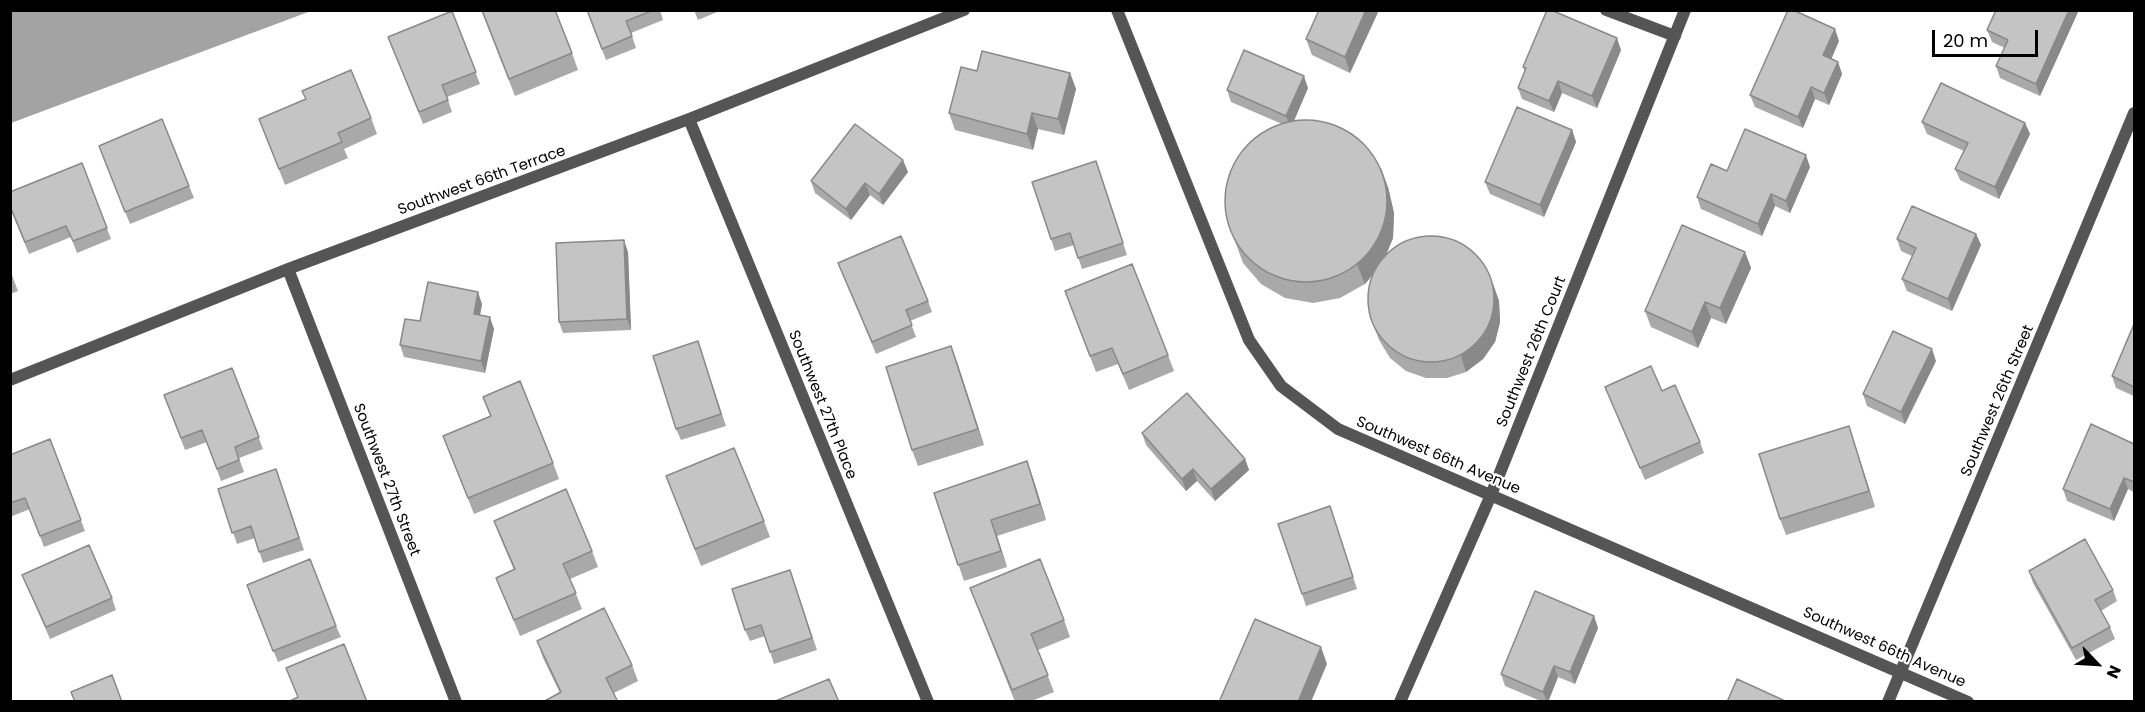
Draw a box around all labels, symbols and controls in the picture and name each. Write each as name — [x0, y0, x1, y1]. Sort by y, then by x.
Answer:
scale bar — [1935, 18, 2042, 56]
text: 20 m — [1943, 28, 1988, 53]
street label: Southwest 66th Terrace — [396, 142, 568, 220]
street label: Southwest 26th Court — [1493, 274, 1571, 430]
street label: Southwest 26th Street — [1958, 322, 2038, 480]
street label: Southwest 27th Place — [784, 328, 860, 482]
street label: Southwest 27th Street — [349, 401, 423, 559]
street label: Southwest 66th Avenue — [1353, 413, 1523, 499]
street label: Southwest 66th Avenue — [1800, 604, 1968, 692]
north arrow — [2067, 634, 2127, 694]
text: N — [2101, 661, 2127, 682]

